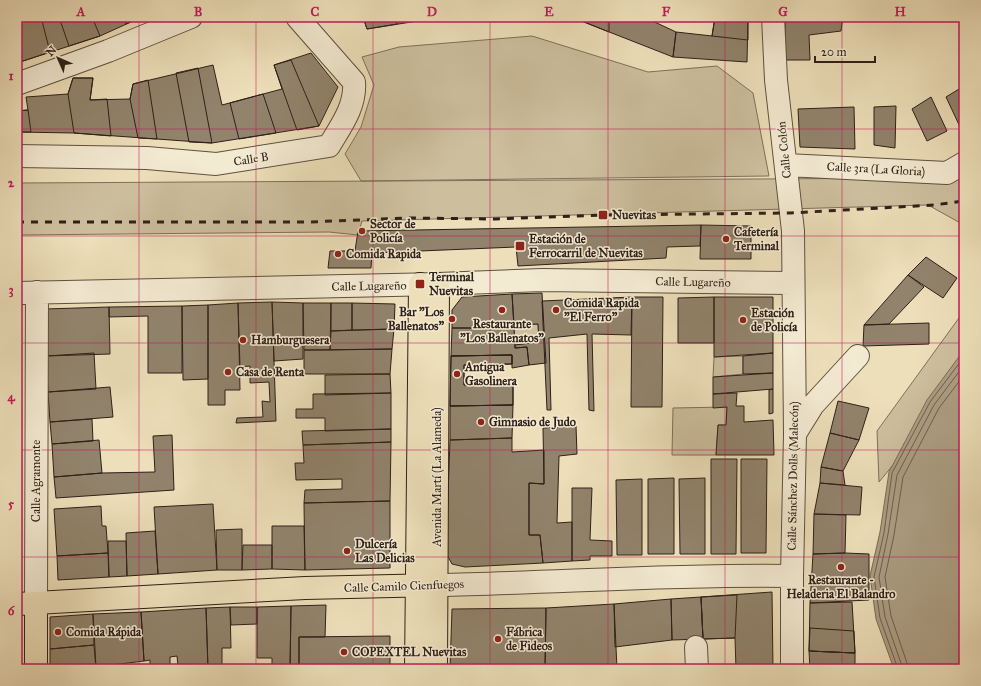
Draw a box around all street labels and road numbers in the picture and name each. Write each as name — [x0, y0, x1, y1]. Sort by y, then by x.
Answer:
street label: Calle Colón — [774, 120, 794, 179]
street label: Calle B — [233, 149, 270, 169]
street label: Calle 3ra (La Gloria) — [826, 159, 926, 179]
street label: Calle Lugareño — [655, 274, 731, 291]
street label: Calle Lugareño — [331, 278, 407, 295]
street label: Calle Sánchez Dolls (Malecón) — [785, 401, 801, 551]
street label: Avenida Martí (La Alameda) — [430, 407, 444, 548]
street label: Calle Agramonte — [29, 440, 44, 522]
street label: Calle Camilo Cienfuegos — [344, 577, 464, 596]

